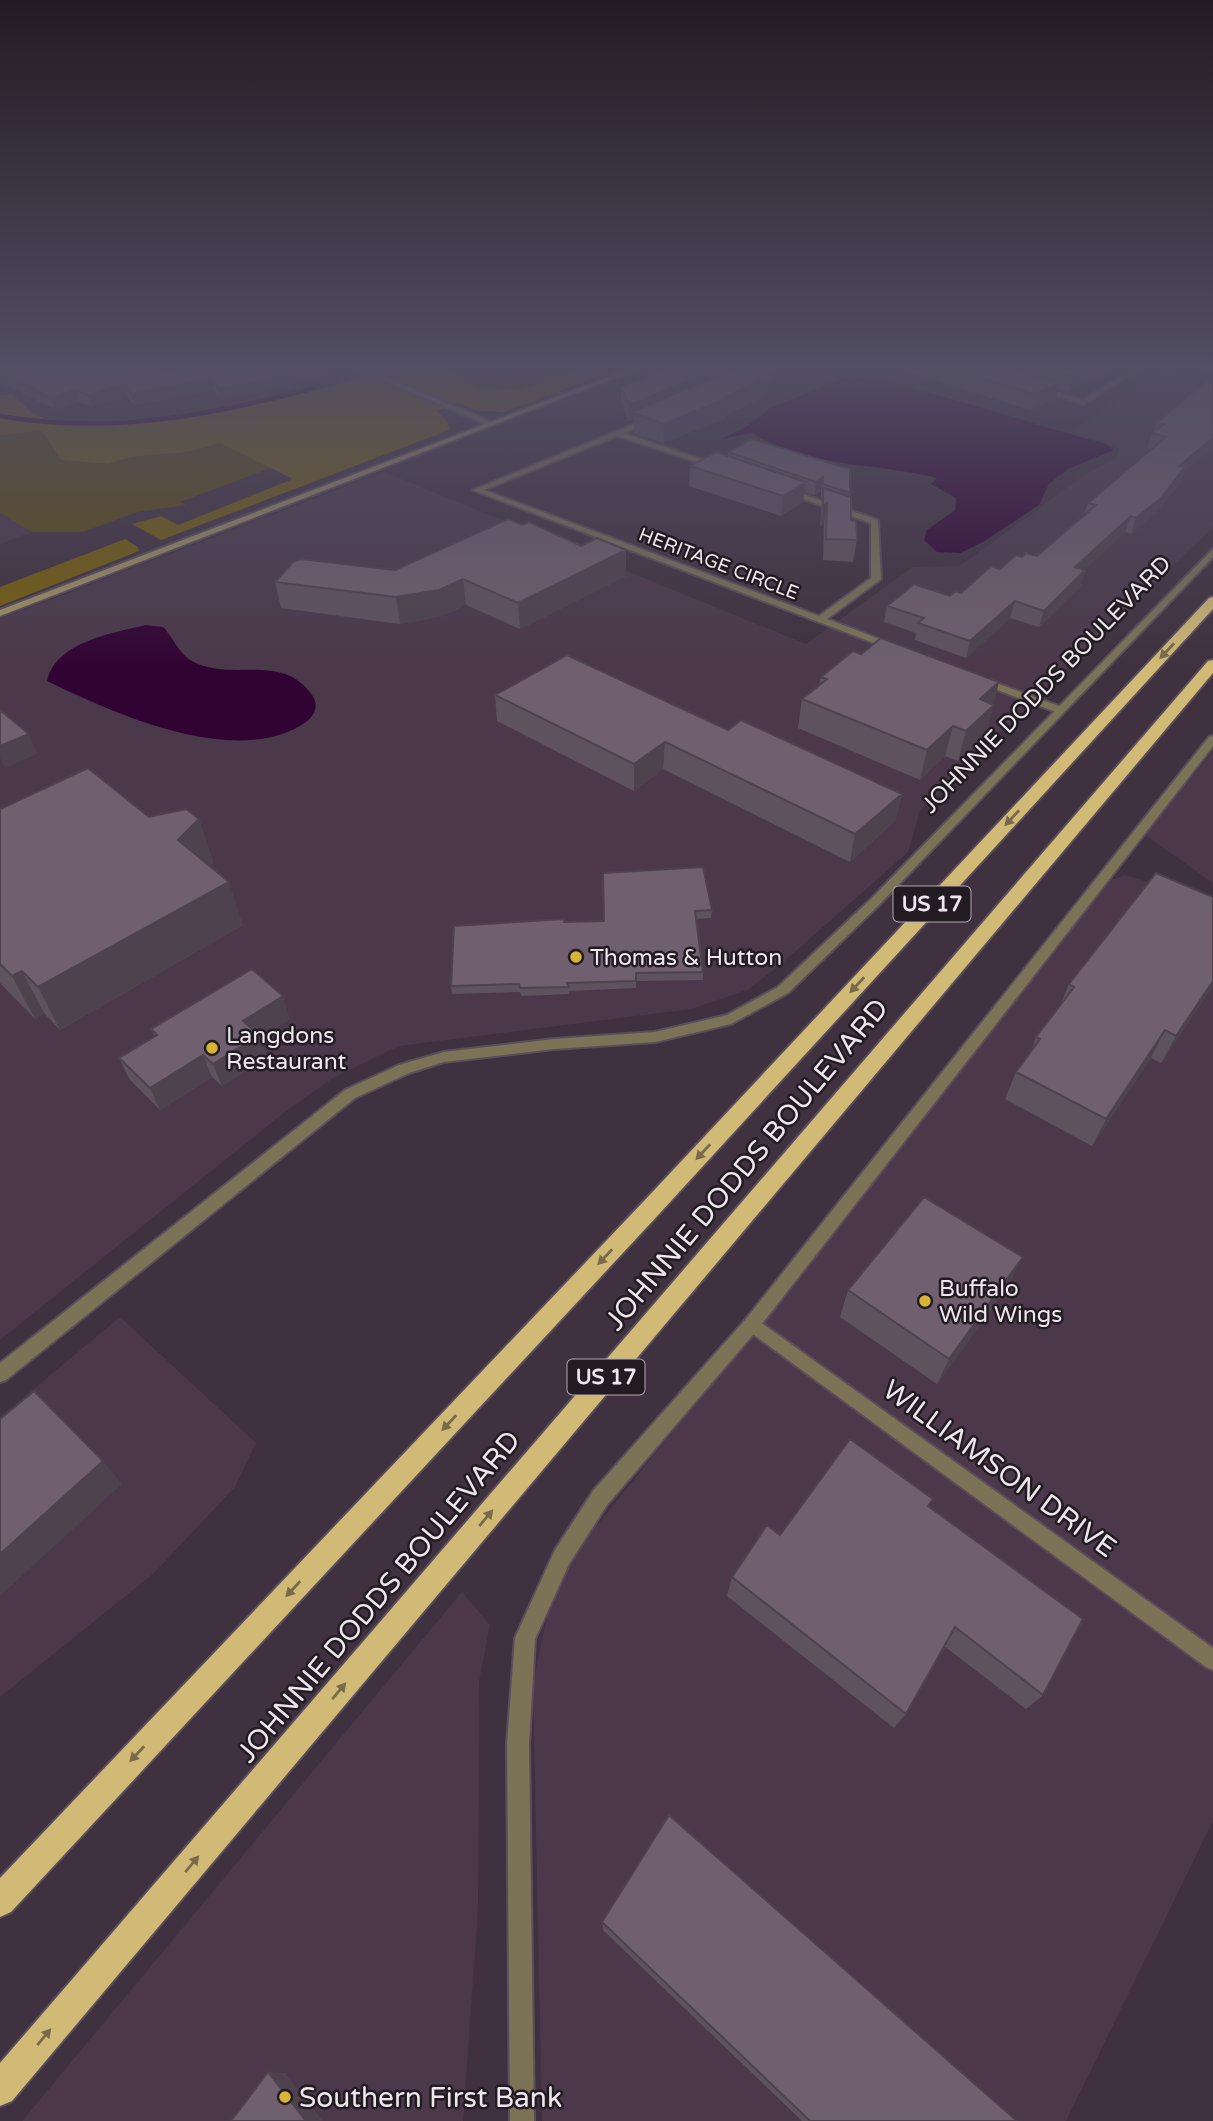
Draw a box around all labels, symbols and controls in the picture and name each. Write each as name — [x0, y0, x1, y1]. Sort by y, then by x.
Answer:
street label: HERITAGE CIRCLE — [636, 523, 802, 605]
street label: JOHNNIE DODDS BOULEVARD — [916, 550, 1177, 819]
one-way arrow — [1158, 643, 1175, 660]
one-way arrow — [1004, 809, 1020, 827]
road number: US 17 — [894, 886, 970, 922]
place label: Thomas & Hutton — [590, 944, 782, 972]
marker: Thomas & Hutton — [568, 949, 584, 965]
one-way arrow — [850, 976, 866, 993]
street label: JOHNNIE DODDS BOULEVARD — [598, 992, 896, 1338]
place label: Langdons Restaurant — [226, 1022, 346, 1076]
marker: Langdons Restaurant — [204, 1040, 220, 1056]
one-way arrow — [695, 1143, 711, 1160]
one-way arrow — [597, 1248, 613, 1265]
place label: Buffalo Wild Wings — [939, 1275, 1062, 1329]
marker: Buffalo Wild Wings — [917, 1293, 933, 1309]
road number: US 17 — [568, 1360, 644, 1394]
street label: WILLIAMSON DRIVE — [876, 1373, 1123, 1565]
one-way arrow — [441, 1414, 457, 1432]
street label: JOHNNIE DODDS BOULEVARD — [230, 1424, 528, 1770]
one-way arrow — [478, 1509, 493, 1526]
one-way arrow — [286, 1580, 302, 1597]
one-way arrow — [331, 1682, 347, 1700]
one-way arrow — [130, 1745, 146, 1762]
one-way arrow — [184, 1856, 199, 1873]
one-way arrow — [36, 2029, 51, 2046]
place label: Southern First Bank — [299, 2081, 562, 2115]
marker: Southern First Bank — [277, 2089, 293, 2105]

